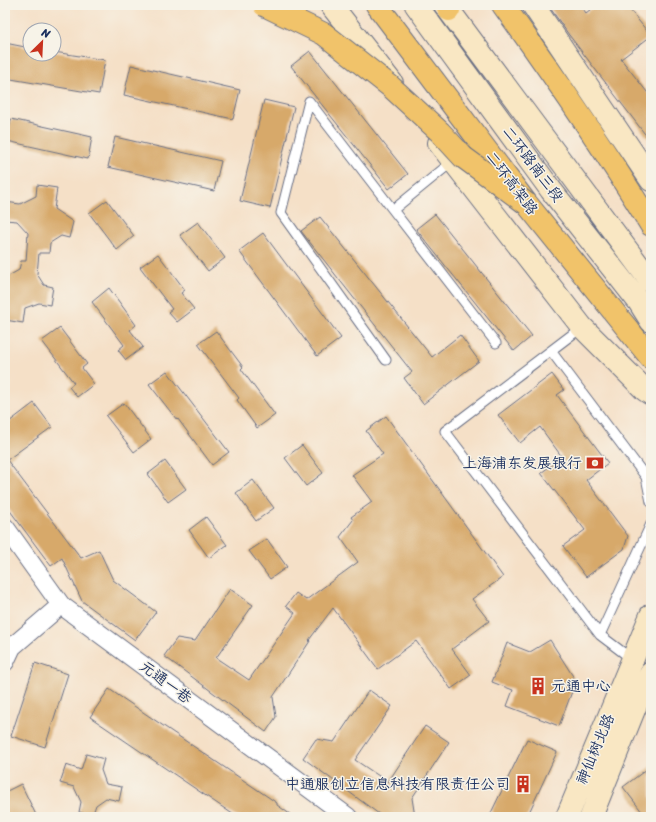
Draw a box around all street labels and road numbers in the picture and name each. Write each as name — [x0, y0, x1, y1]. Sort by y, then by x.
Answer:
street label: 二环路南三段 — [496, 120, 570, 208]
street label: 二环高架路 — [479, 145, 545, 221]
street label: 元通一巷 — [134, 654, 198, 710]
street label: 神仙树北路 — [568, 709, 622, 789]

